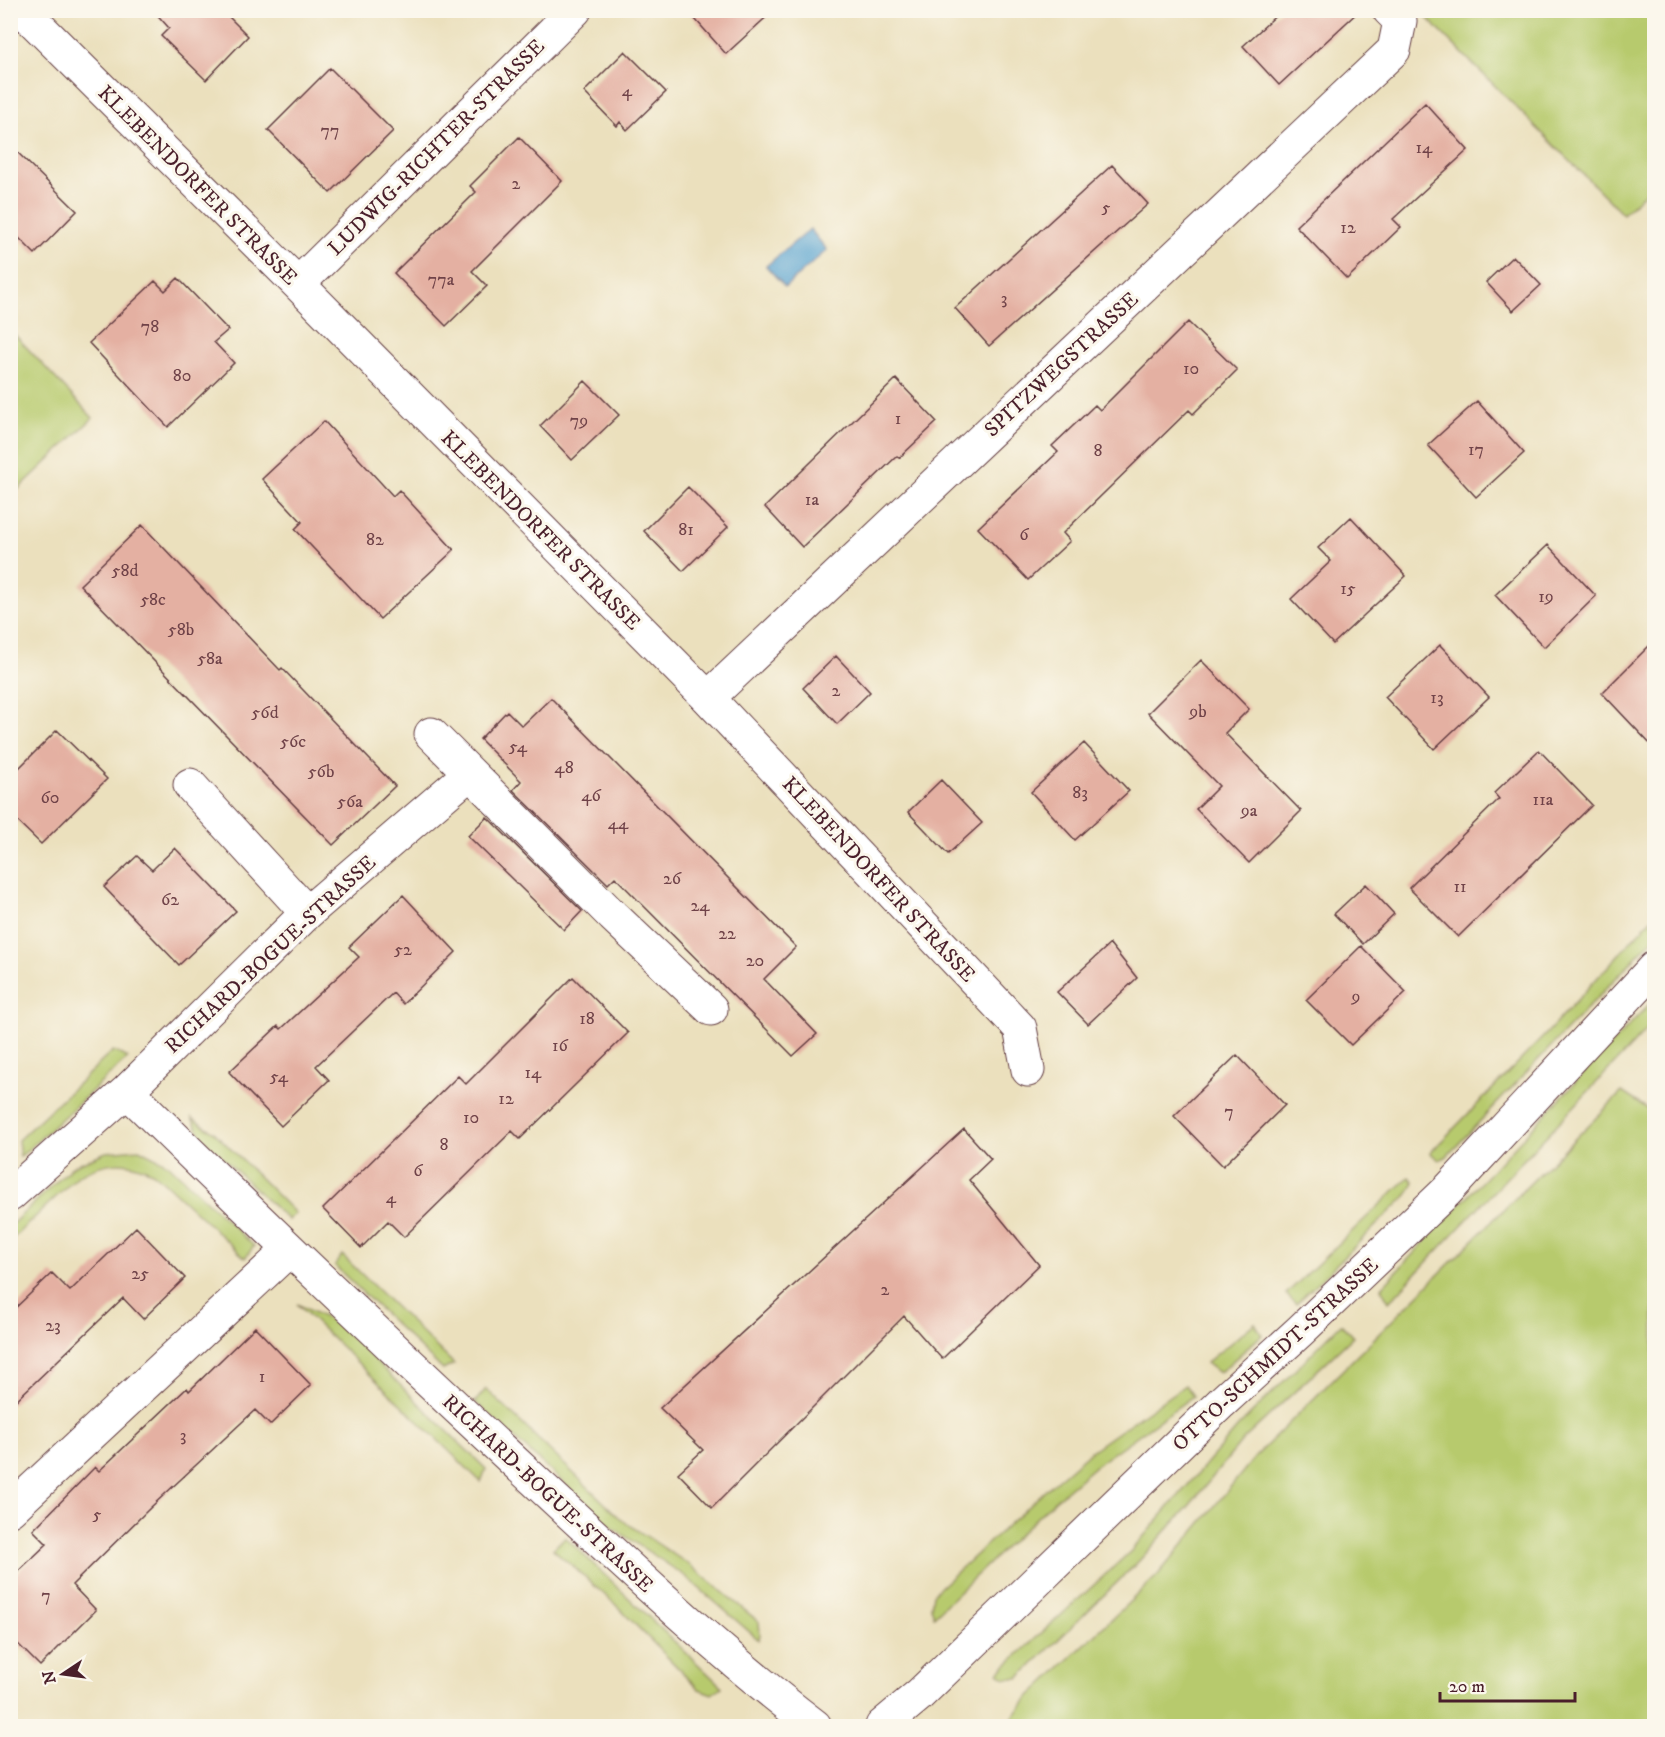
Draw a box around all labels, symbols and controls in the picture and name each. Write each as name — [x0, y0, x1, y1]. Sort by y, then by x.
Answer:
street label: LUDWIG-RICHTER-STRASSE — [323, 34, 551, 262]
street label: KLEBENDORFER STRASSE — [92, 80, 303, 291]
house number: 4 — [622, 80, 633, 102]
house number: 77 — [321, 120, 339, 142]
house number: 14 — [1416, 137, 1433, 159]
house number: 2 — [512, 173, 521, 195]
house number: 5 — [1102, 197, 1111, 219]
house number: 12 — [1340, 217, 1356, 239]
house number: 77a — [428, 269, 455, 291]
street label: SPITZWEGSTRASSE — [979, 287, 1144, 443]
house number: 3 — [1001, 288, 1007, 310]
house number: 78 — [141, 316, 159, 338]
house number: 10 — [1183, 358, 1199, 380]
house number: 80 — [173, 365, 191, 387]
house number: 1 — [895, 408, 901, 430]
house number: 79 — [570, 410, 588, 432]
street label: KLEBENDORFER STRASSE — [435, 425, 646, 636]
house number: 17 — [1468, 439, 1484, 461]
house number: 8 — [1093, 440, 1103, 462]
house number: 1a — [805, 489, 819, 511]
house number: 81 — [678, 519, 694, 541]
house number: 6 — [1019, 524, 1029, 546]
house number: 82 — [366, 529, 384, 551]
house number: 58d — [112, 560, 138, 582]
house number: 15 — [1340, 578, 1356, 600]
house number: 19 — [1538, 586, 1554, 608]
house number: 58c — [140, 589, 166, 611]
house number: 58b — [168, 619, 194, 641]
house number: 58a — [197, 648, 223, 670]
house number: 2 — [832, 680, 841, 702]
house number: 13 — [1430, 687, 1444, 709]
house number: 9b — [1188, 701, 1207, 723]
house number: 56d — [251, 702, 279, 724]
house number: 56c — [280, 731, 306, 753]
house number: 54 — [509, 736, 528, 758]
house number: 48 — [554, 757, 574, 779]
house number: 56b — [308, 761, 334, 783]
street label: KLEBENDORFER STRASSE — [776, 771, 981, 988]
house number: 83 — [1072, 782, 1088, 804]
house number: 46 — [581, 785, 601, 807]
house number: 60 — [40, 787, 60, 809]
house number: 11a — [1533, 789, 1554, 811]
house number: 56a — [337, 791, 363, 813]
house number: 9a — [1240, 800, 1258, 822]
house number: 44 — [608, 813, 629, 835]
street label: RICHARD-BOGUE-STRASSE — [160, 850, 382, 1059]
house number: 26 — [663, 868, 682, 890]
house number: 11 — [1453, 876, 1467, 898]
house number: 62 — [161, 889, 179, 911]
house number: 24 — [690, 895, 710, 917]
house number: 22 — [718, 923, 736, 945]
house number: 52 — [394, 939, 412, 961]
house number: 20 — [746, 950, 764, 972]
house number: 9 — [1351, 986, 1360, 1008]
house number: 18 — [579, 1008, 595, 1030]
house number: 16 — [552, 1035, 569, 1057]
house number: 14 — [525, 1062, 542, 1084]
house number: 54 — [270, 1066, 289, 1088]
house number: 12 — [498, 1088, 514, 1110]
house number: 7 — [1224, 1101, 1234, 1123]
house number: 10 — [463, 1107, 479, 1129]
house number: 8 — [439, 1134, 449, 1156]
house number: 6 — [413, 1160, 423, 1182]
house number: 4 — [386, 1187, 397, 1209]
street label: OTTO-SCHMIDT-STRASSE — [1167, 1252, 1384, 1457]
house number: 25 — [131, 1263, 149, 1285]
house number: 2 — [881, 1279, 890, 1301]
house number: 23 — [45, 1315, 61, 1337]
house number: 1 — [259, 1366, 265, 1388]
street label: RICHARD-BOGUE-STRASSE — [436, 1389, 658, 1599]
house number: 3 — [180, 1425, 186, 1447]
house number: 5 — [93, 1504, 102, 1526]
house number: 7 — [41, 1585, 51, 1607]
north arrow — [33, 1644, 93, 1704]
scale bar — [1440, 1665, 1575, 1703]
text: N — [38, 1668, 61, 1686]
text: 20 m — [1449, 1676, 1485, 1698]

